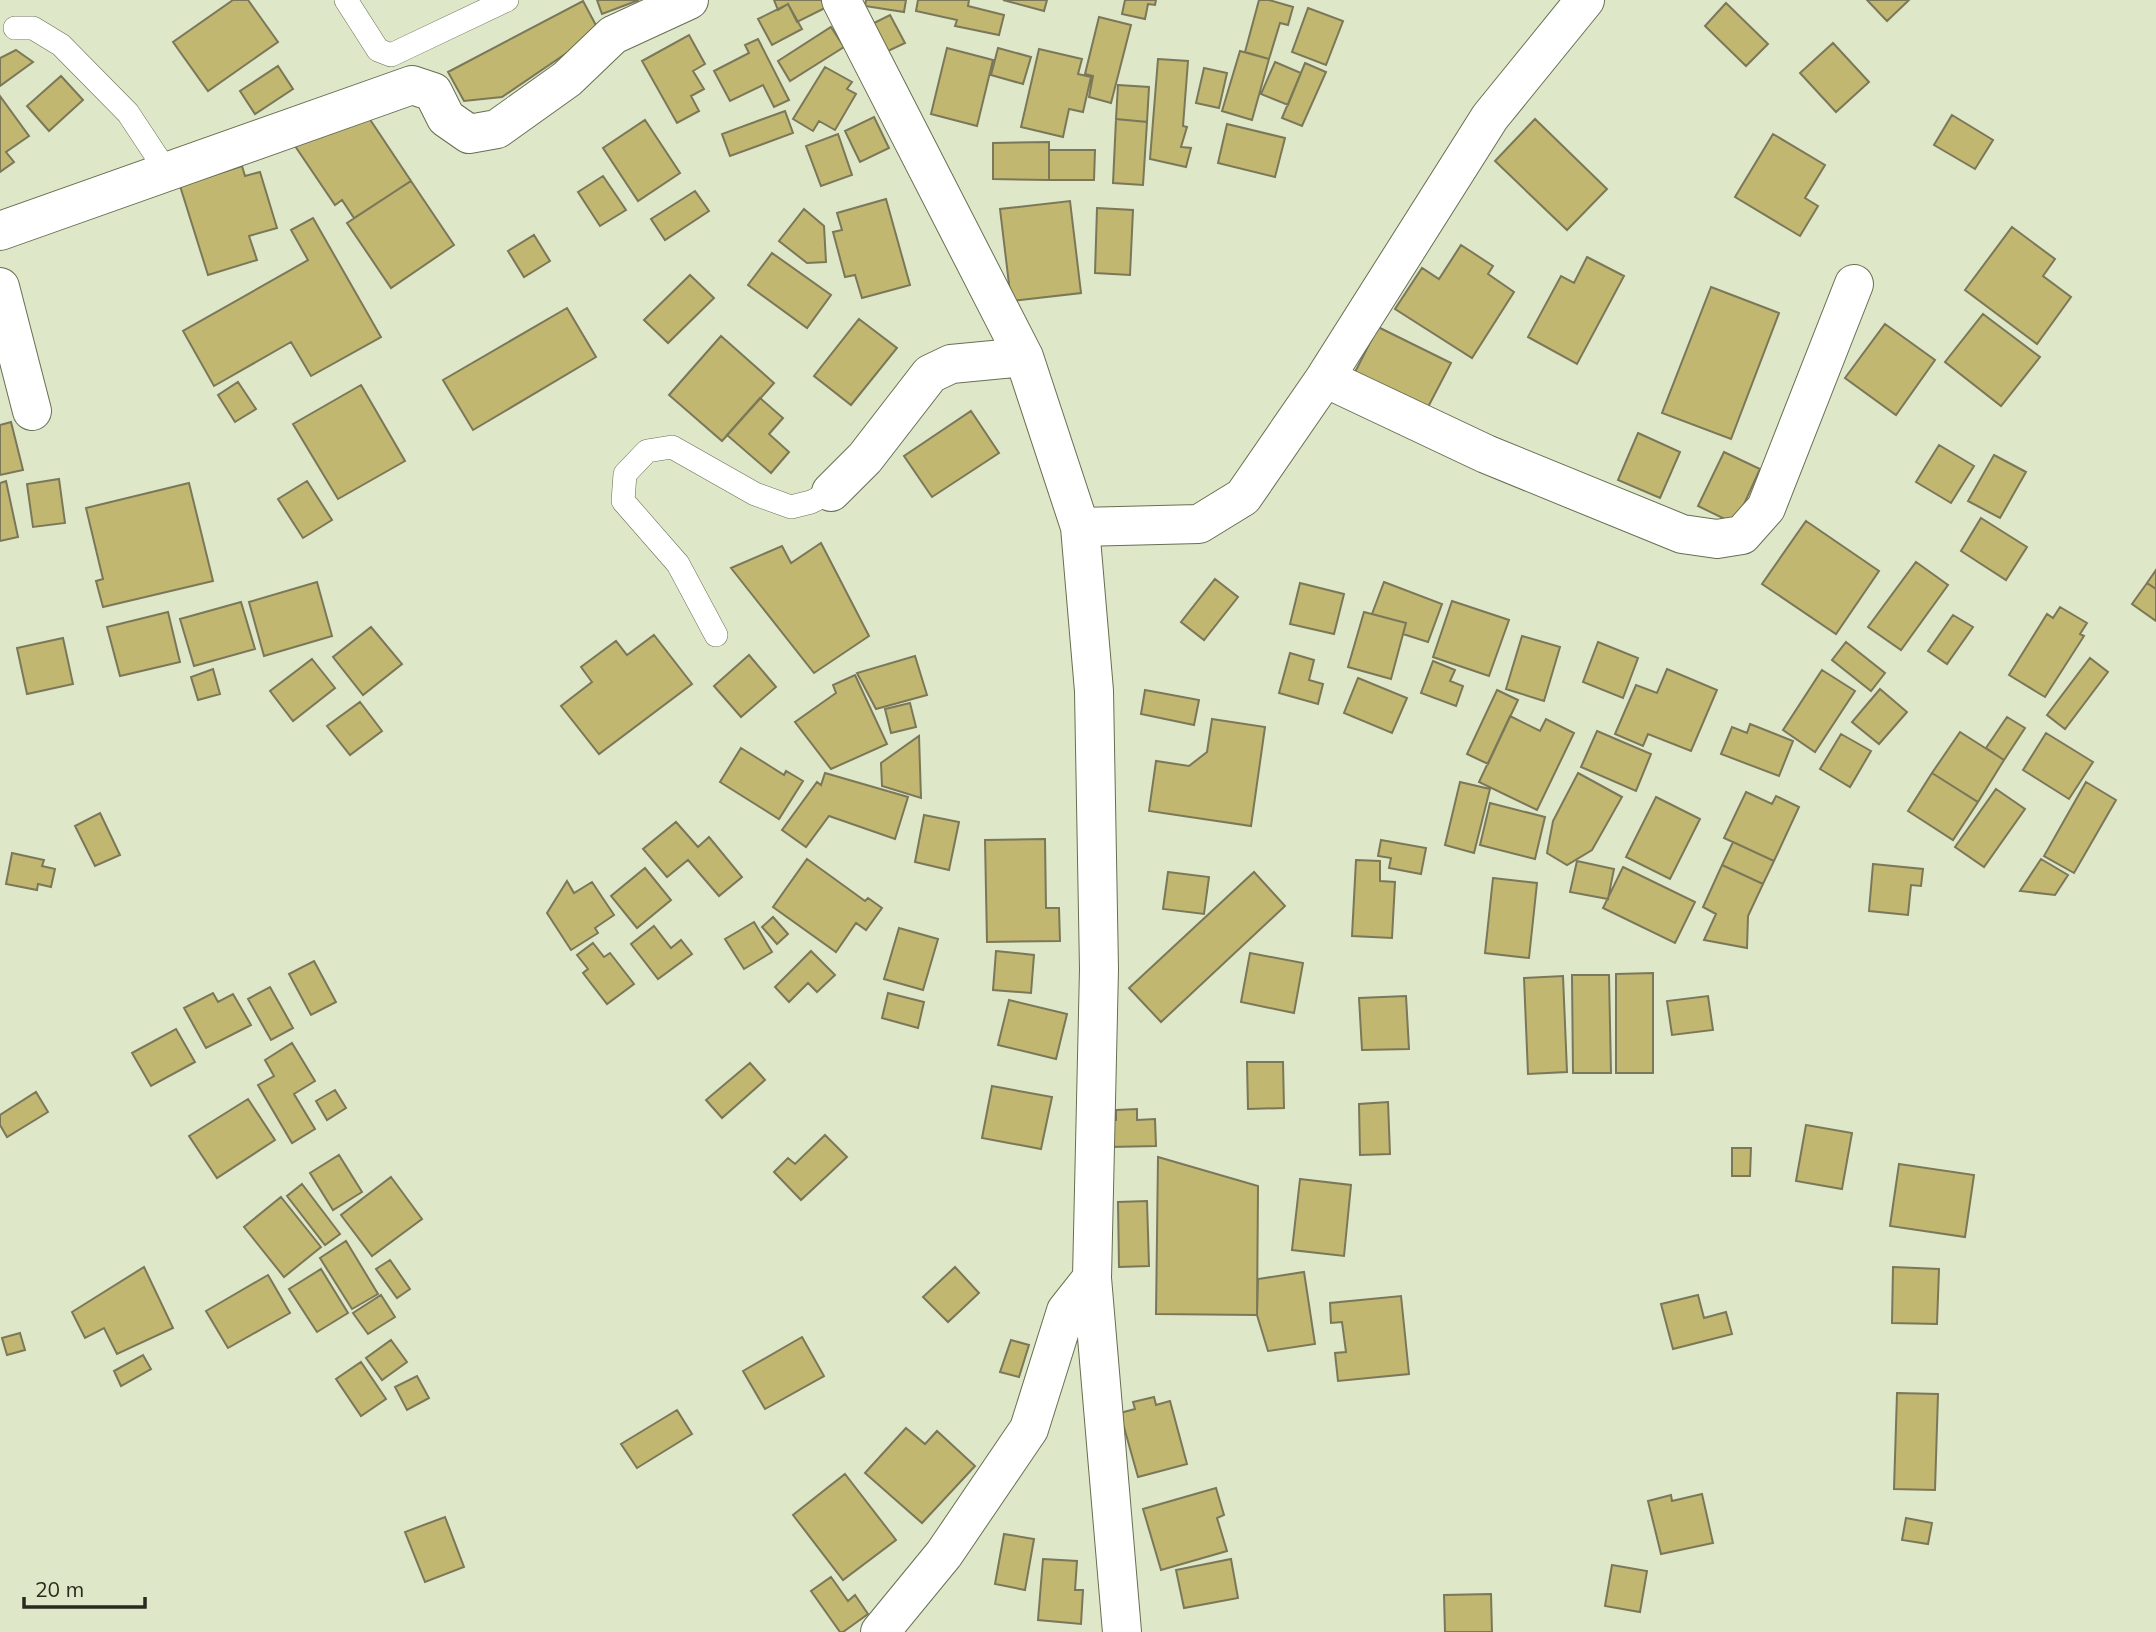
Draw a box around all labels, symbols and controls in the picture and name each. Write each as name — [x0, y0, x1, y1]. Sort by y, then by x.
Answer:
scale bar — [24, 1566, 145, 1610]
text: 20 m — [35, 1576, 84, 1602]

